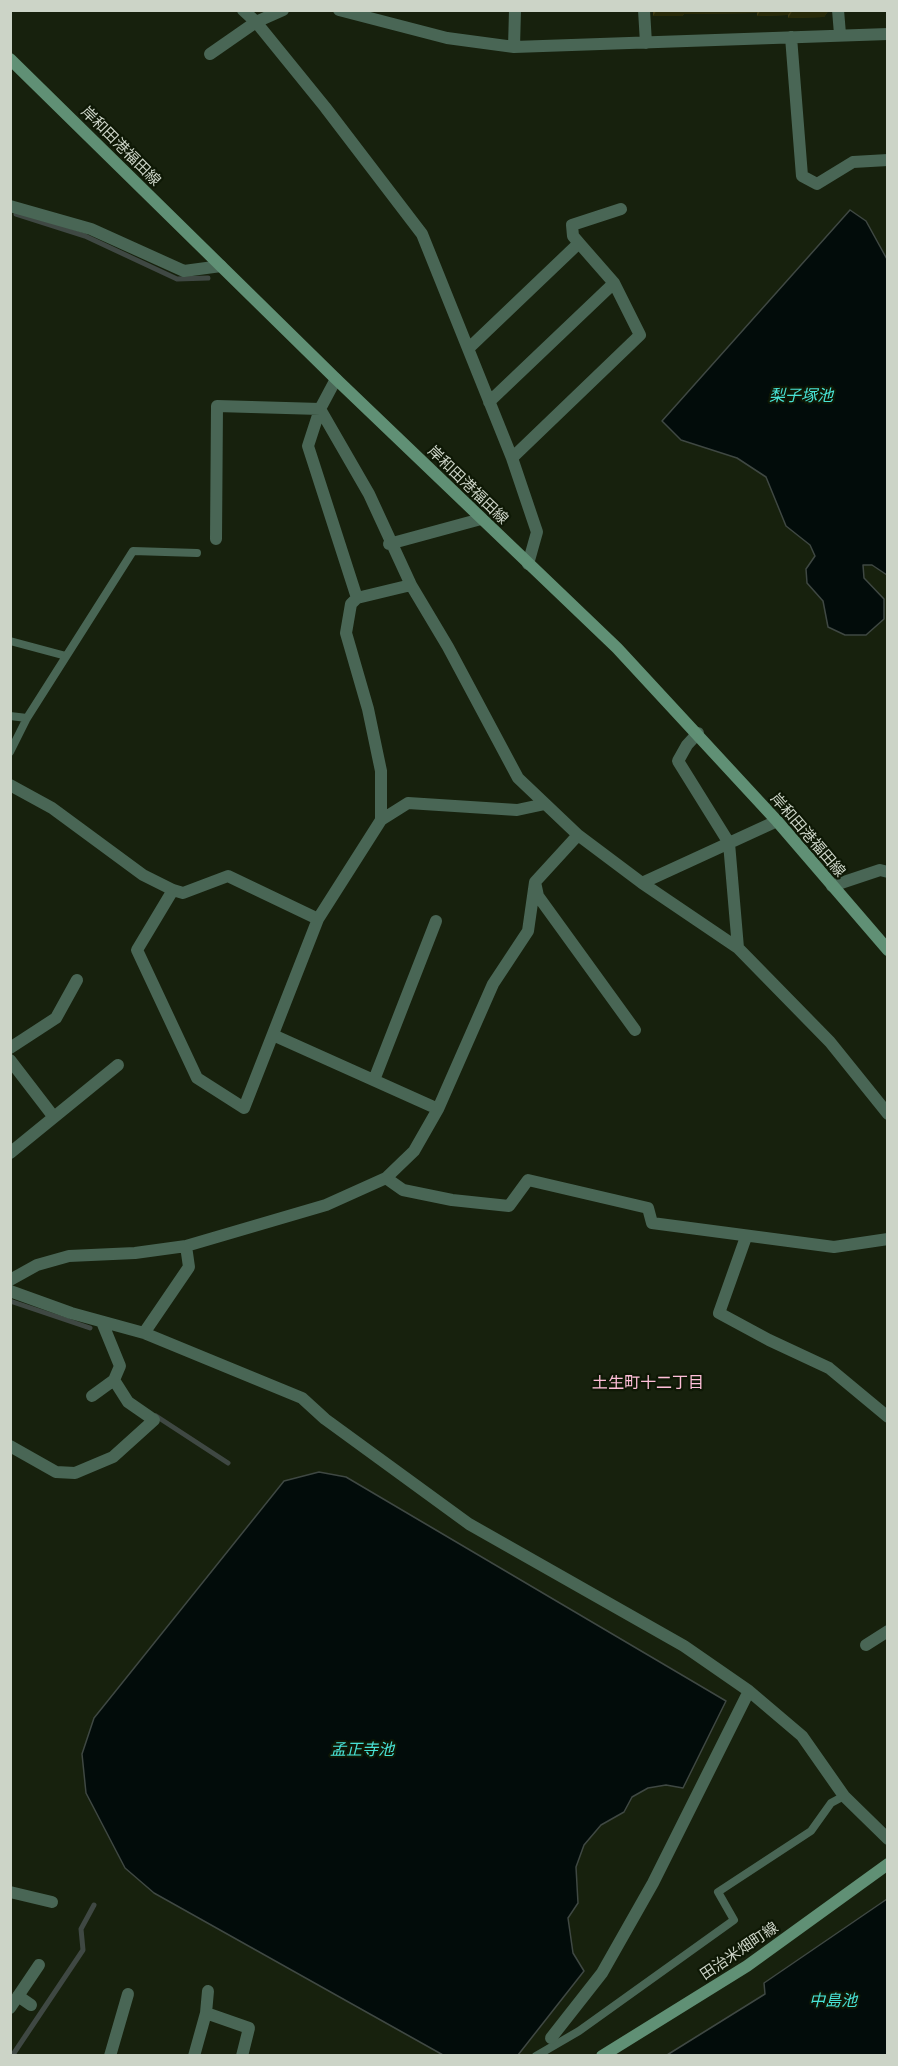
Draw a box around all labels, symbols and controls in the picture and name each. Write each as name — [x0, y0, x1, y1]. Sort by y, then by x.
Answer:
street label: 岸和田港福田線 — [78, 103, 164, 189]
water label: 梨子塚池 — [769, 386, 833, 406]
street label: 岸和田港福田線 — [424, 442, 512, 528]
street label: 岸和田港福田線 — [767, 789, 849, 881]
district label: 土生町十二丁目 — [592, 1373, 704, 1393]
water label: 孟正寺池 — [330, 1740, 394, 1760]
street label: 田治米畑町線 — [697, 1918, 781, 1984]
water label: 中島池 — [809, 1991, 857, 2011]

